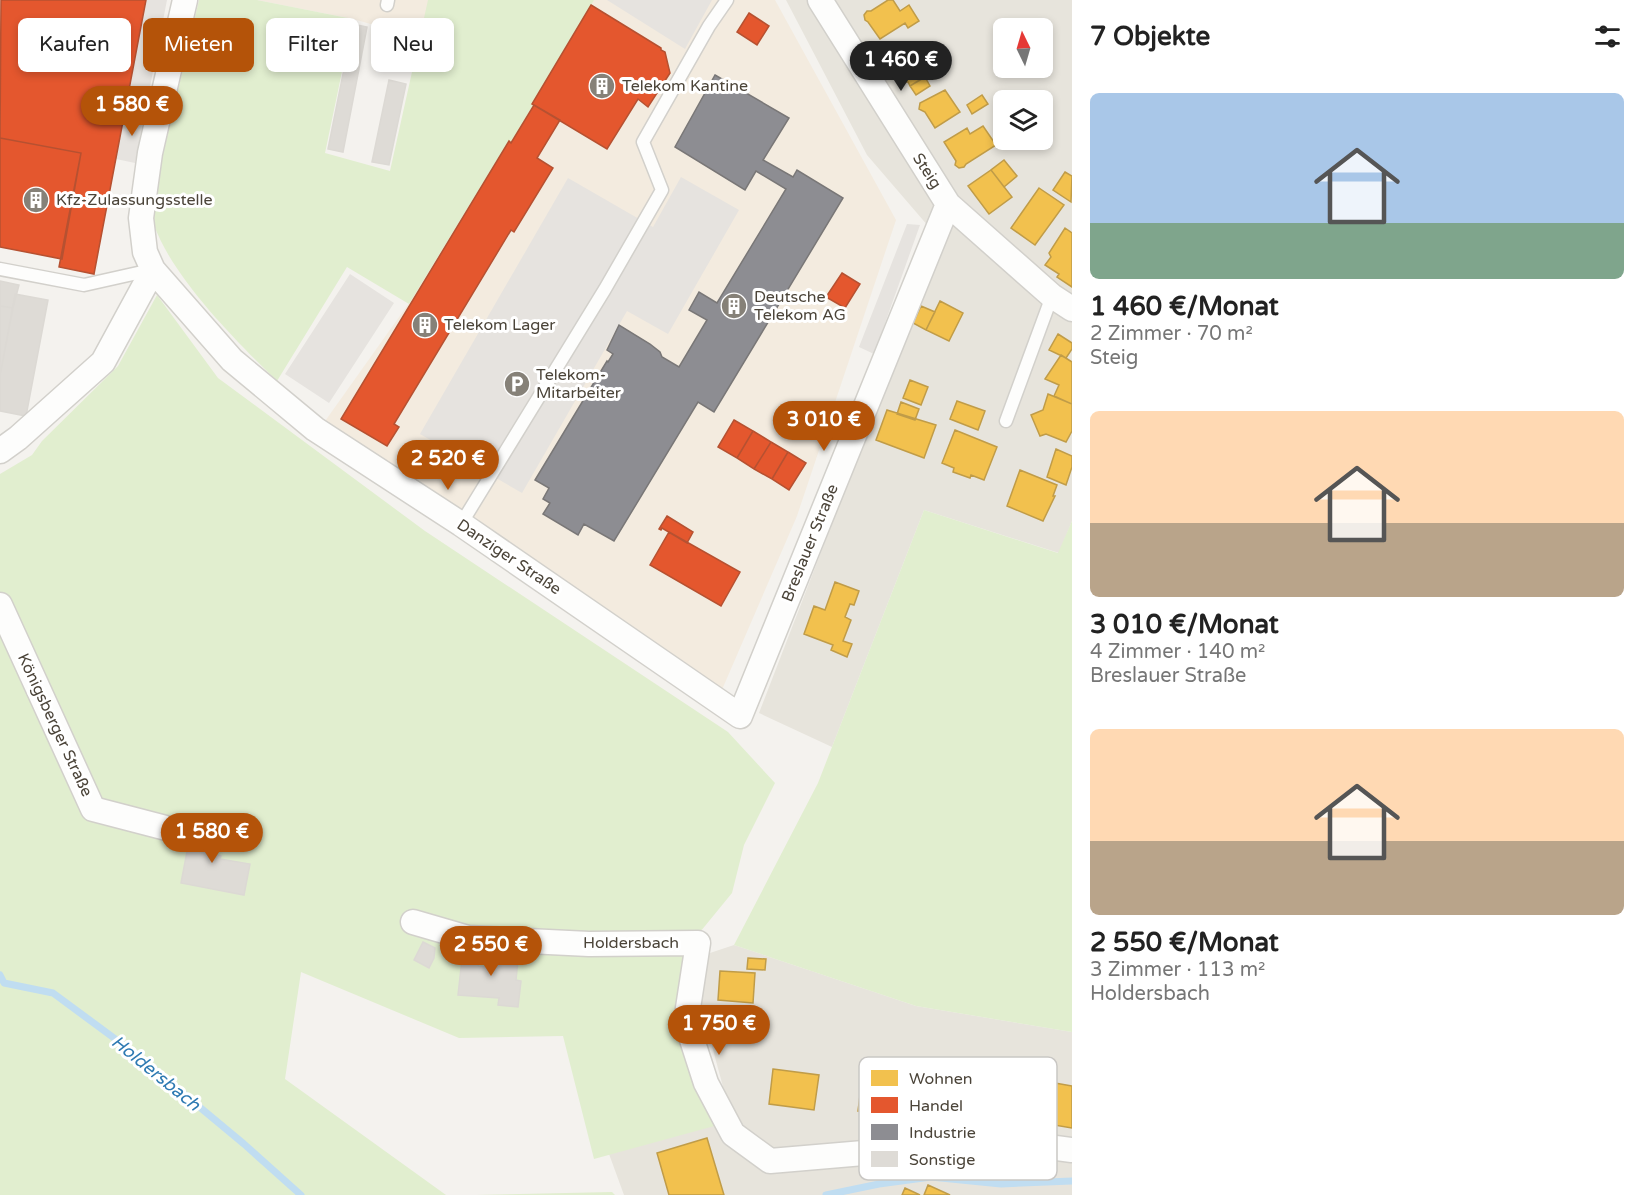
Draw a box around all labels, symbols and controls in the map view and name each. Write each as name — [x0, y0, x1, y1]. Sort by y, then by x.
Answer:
chip: Kaufen — [18, 18, 131, 72]
chip: Mieten — [143, 18, 254, 72]
chip: Filter — [266, 18, 359, 72]
chip: Neu — [371, 18, 454, 72]
north arrow — [993, 18, 1053, 78]
map controls — [993, 18, 1053, 150]
icon: filters — [1591, 20, 1624, 53]
text: 7 Objekte — [1090, 21, 1210, 52]
pin: 1 460 € — [846, 41, 956, 92]
text: 1 460 € — [864, 48, 938, 72]
building icon: Telekom Kantine — [587, 71, 617, 101]
place label: Telekom Kantine — [622, 76, 748, 96]
pin: 1 580 € — [77, 86, 187, 137]
button: layers — [993, 90, 1053, 150]
text: 1 580 € — [95, 93, 169, 117]
icon: home — [1303, 132, 1411, 240]
street label: Steig — [908, 149, 946, 193]
building icon: Kfz-Zulassungsstelle — [21, 185, 51, 215]
place label: Kfz-Zulassungsstelle — [56, 190, 213, 210]
place label: Deutsche Telekom AG — [754, 287, 846, 325]
building icon: Deutsche Telekom AG — [719, 291, 749, 321]
text: 1 460 €/Monat — [1090, 291, 1279, 322]
building icon: Telekom Lager — [410, 310, 440, 340]
place label: Telekom Lager — [444, 315, 556, 335]
text: 2 Zimmer · 70 m² — [1090, 322, 1253, 346]
text: Steig — [1090, 346, 1138, 370]
place label: Telekom- Mitarbeiter — [536, 365, 622, 403]
parking icon: Telekom- Mitarbeiter — [502, 369, 532, 399]
pin: 3 010 € — [769, 401, 879, 452]
text: 3 010 € — [787, 408, 861, 432]
pin: 2 520 € — [393, 440, 503, 491]
text: 2 520 € — [411, 447, 485, 471]
icon: home — [1303, 450, 1411, 558]
street label: Breslauer Straße — [777, 481, 843, 605]
street label: Danziger Straße — [453, 515, 565, 599]
text: 3 010 €/Monat — [1090, 609, 1279, 640]
text: 4 Zimmer · 140 m² — [1090, 640, 1265, 664]
street label: Königsberger Straße — [13, 650, 97, 800]
text: Breslauer Straße — [1090, 664, 1246, 688]
icon: home — [1303, 768, 1411, 876]
pin: 1 580 € — [157, 813, 267, 864]
text: 1 580 € — [175, 820, 249, 844]
pin: 2 550 € — [436, 926, 546, 977]
text: 2 550 €/Monat — [1090, 927, 1279, 958]
text: 2 550 € — [454, 933, 528, 957]
street label: Holdersbach — [583, 933, 679, 953]
text: 3 Zimmer · 113 m² — [1090, 958, 1265, 982]
text: Holdersbach — [1090, 982, 1210, 1006]
pin: 1 750 € — [664, 1005, 774, 1056]
text: 1 750 € — [682, 1012, 756, 1036]
water label: Holdersbach — [107, 1031, 206, 1116]
legend — [859, 1057, 1057, 1180]
text: Wohnen — [909, 1069, 972, 1089]
text: Handel — [909, 1096, 963, 1116]
text: Industrie — [909, 1123, 976, 1143]
text: Sonstige — [909, 1150, 975, 1170]

